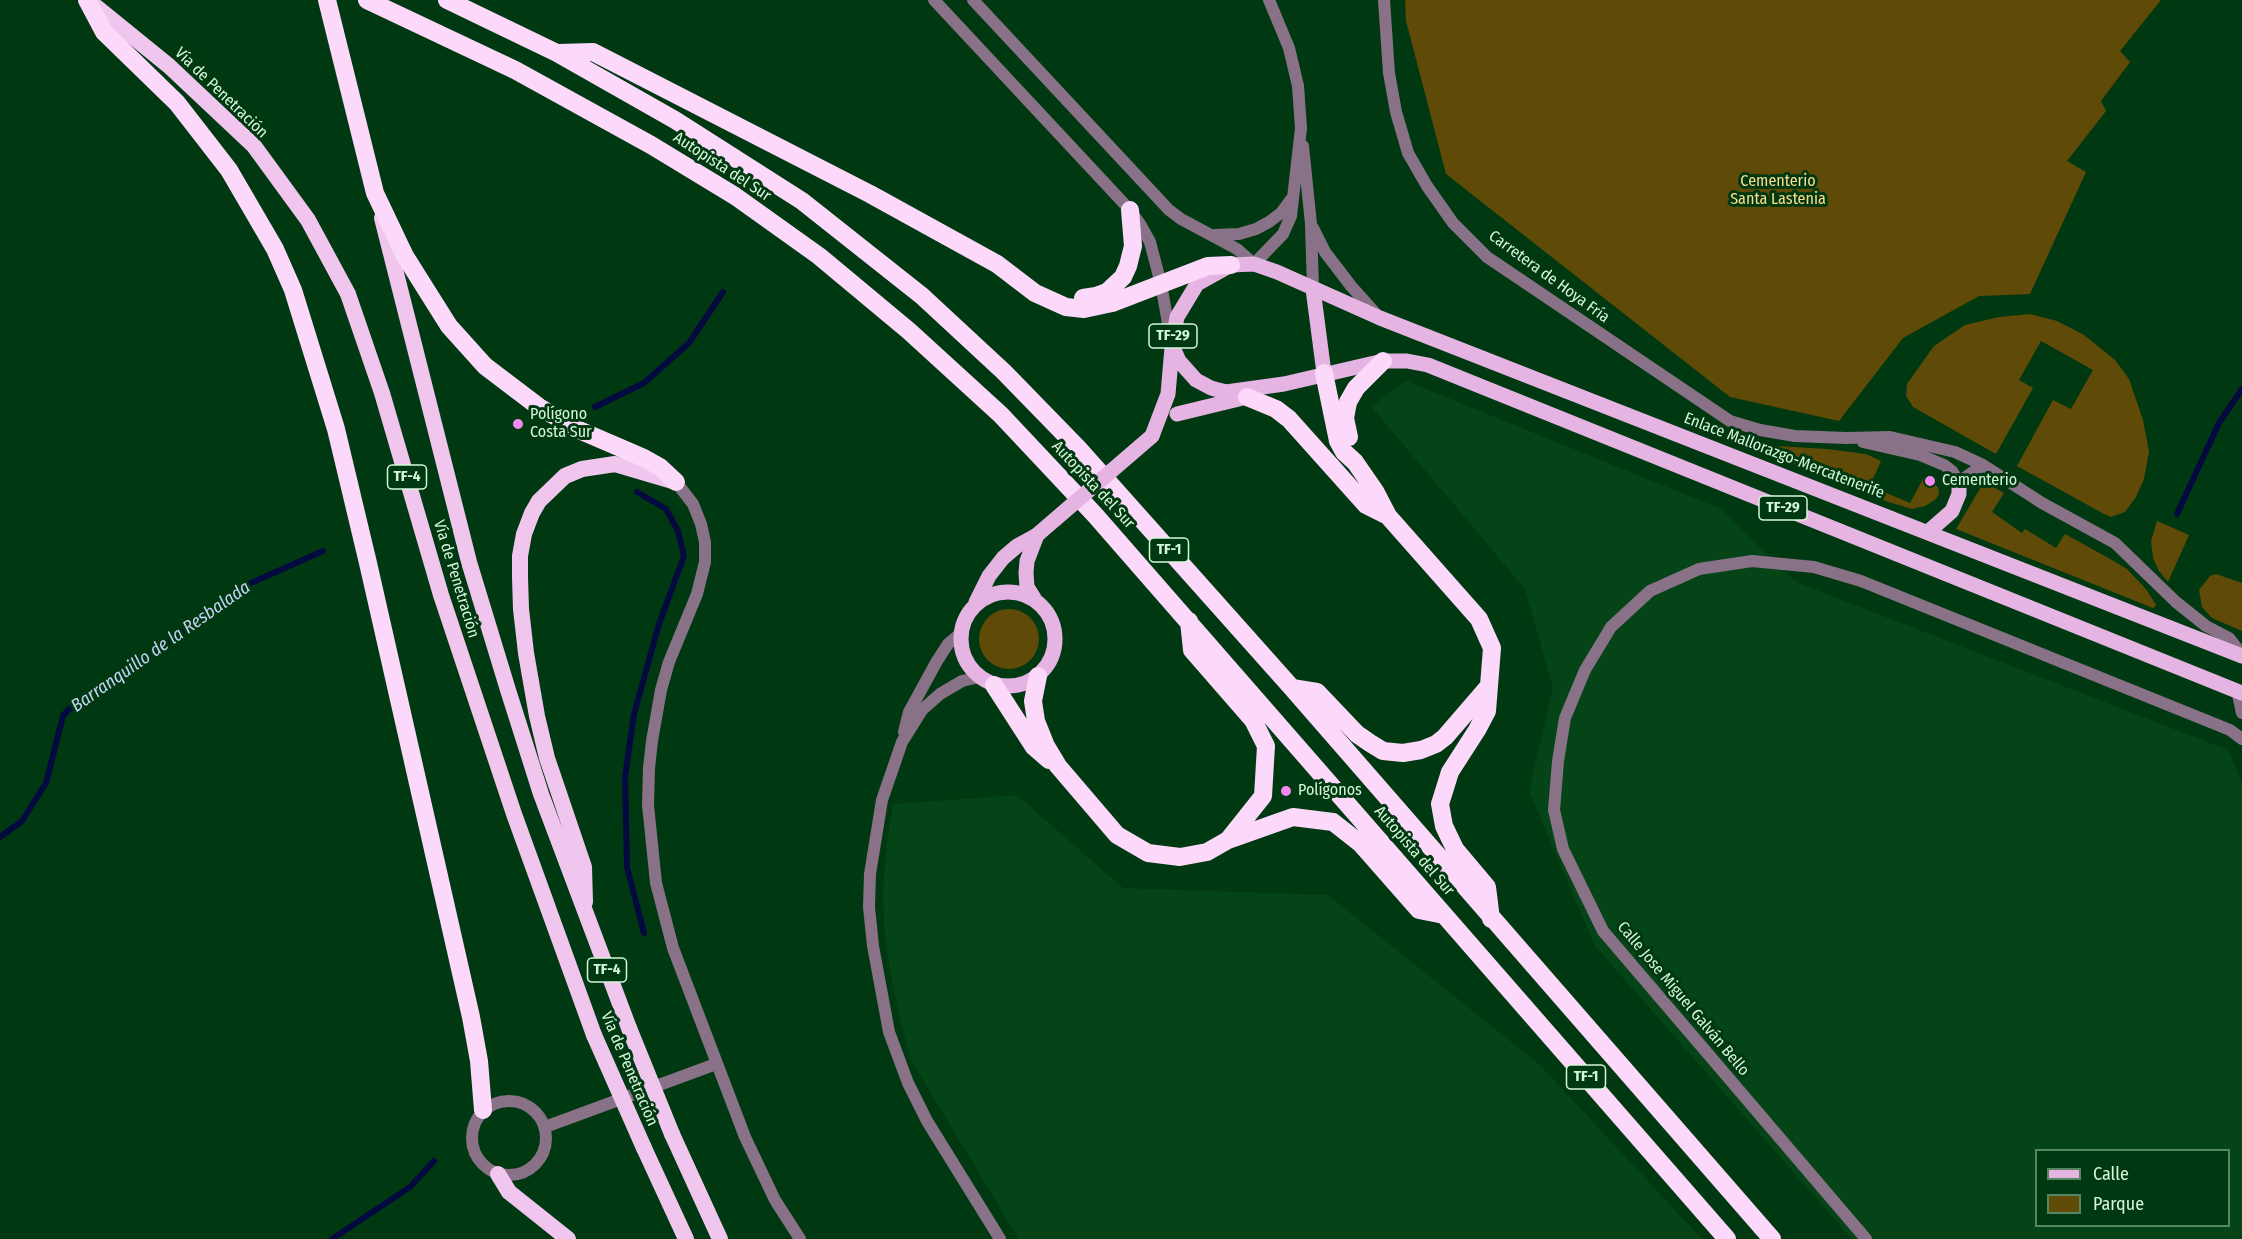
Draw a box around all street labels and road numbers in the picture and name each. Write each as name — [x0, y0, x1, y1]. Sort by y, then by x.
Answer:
street label: Vía de Penetración — [170, 44, 272, 142]
street label: Autopista del Sur — [670, 128, 774, 206]
street label: Carretera de Hoya Fría — [1485, 227, 1613, 327]
road number: TF-29 — [1149, 324, 1197, 348]
street label: Enlace Mallorazgo-Mercatenerife — [1681, 409, 1887, 503]
street label: Autopista del Sur — [1048, 437, 1138, 533]
road number: TF-4 — [388, 465, 426, 489]
road number: TF-29 — [1759, 496, 1807, 520]
street label: Vía de Penetración — [429, 518, 483, 640]
road number: TF-1 — [1150, 538, 1188, 562]
street label: Autopista del Sur — [1370, 802, 1458, 900]
street label: Calle Jose Miguel Galván Bello — [1613, 918, 1753, 1080]
road number: TF-4 — [588, 958, 626, 982]
street label: Vía de Penetración — [596, 1009, 662, 1129]
road number: TF-1 — [1566, 1065, 1606, 1089]

